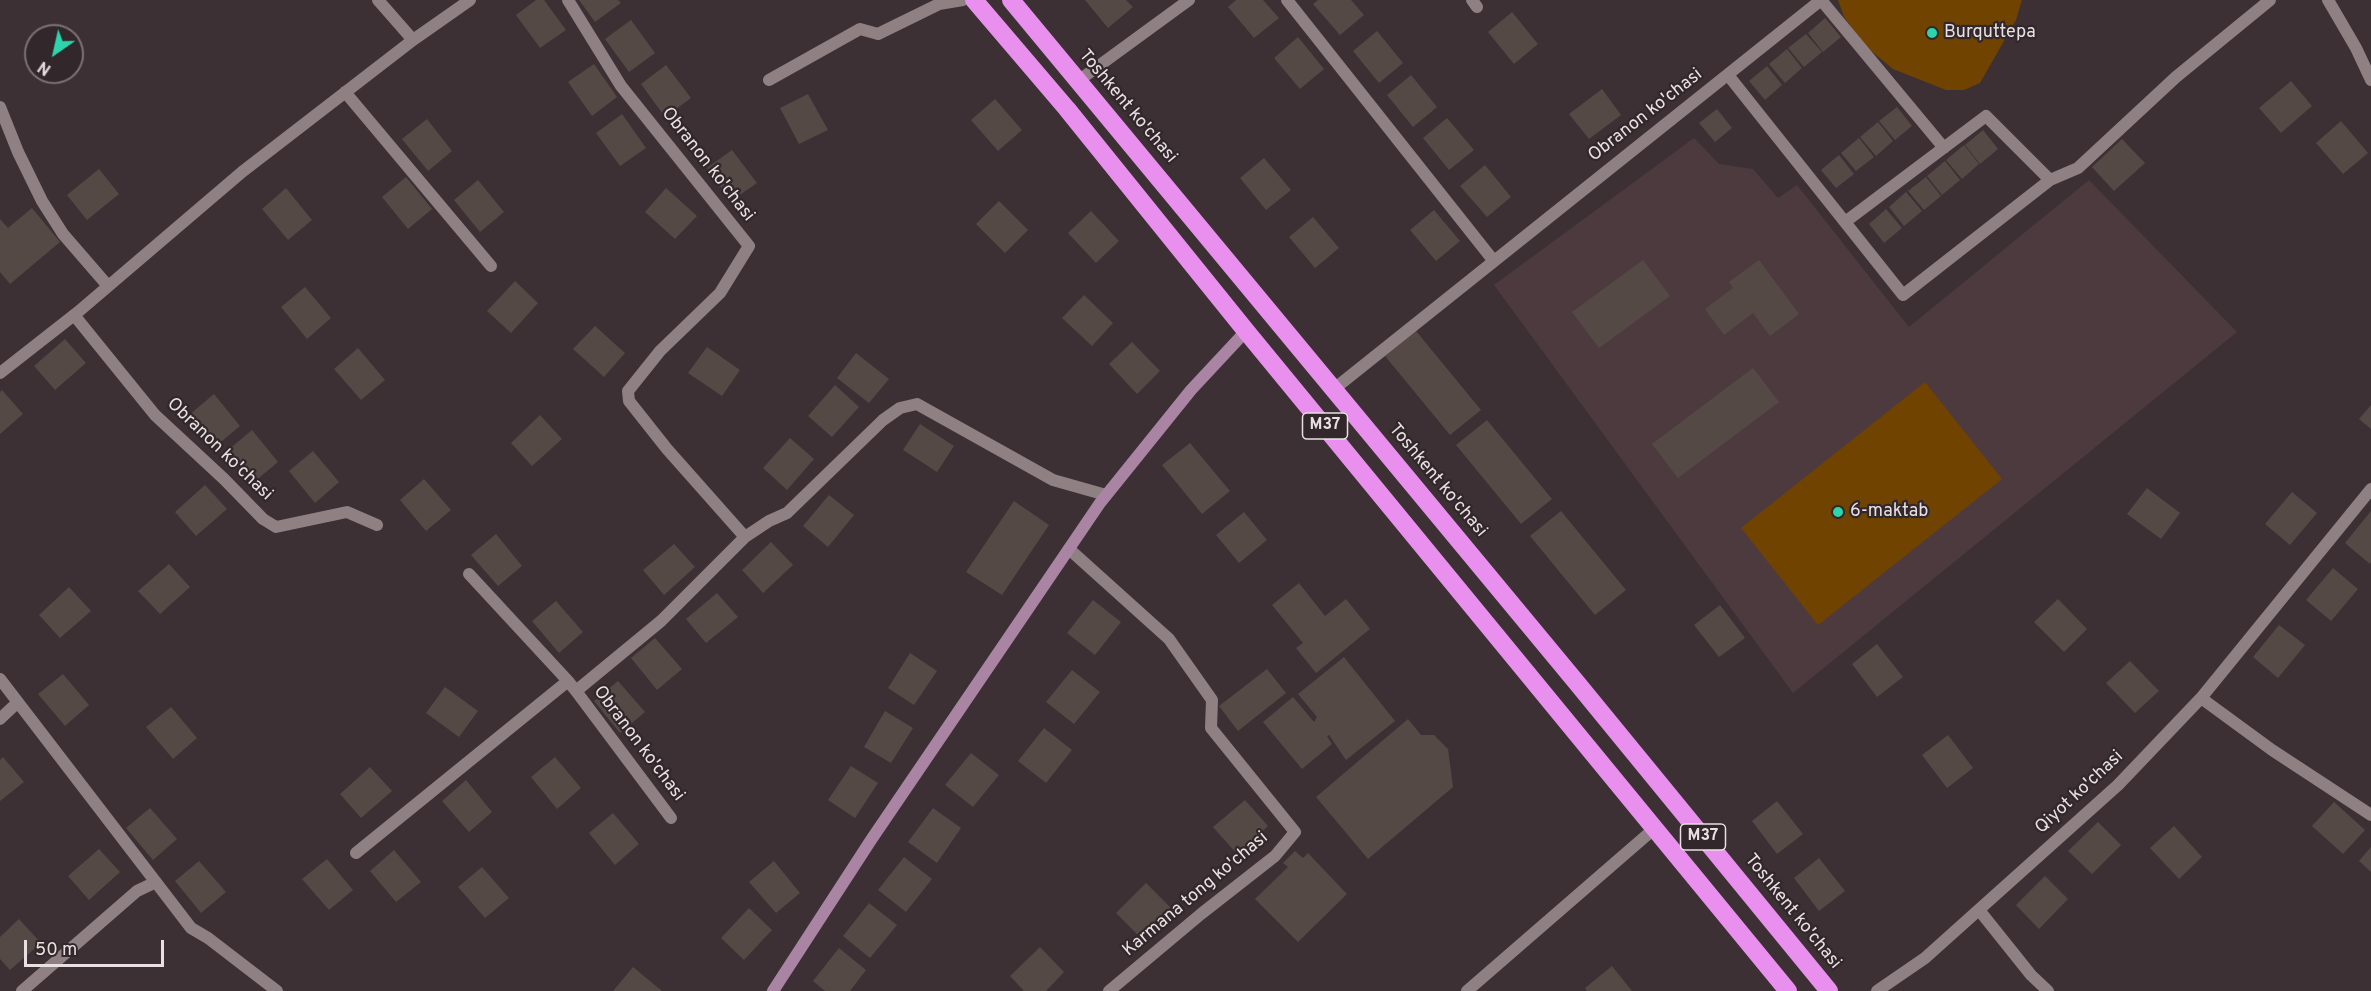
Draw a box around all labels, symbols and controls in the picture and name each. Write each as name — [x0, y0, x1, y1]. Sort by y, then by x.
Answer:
place label: Burquttepa — [1944, 22, 2036, 44]
north arrow — [24, 24, 84, 84]
marker: Burquttepa — [1925, 26, 1939, 40]
street label: Toshkent ko'chasi — [1073, 46, 1181, 168]
text: N — [35, 56, 55, 79]
street label: Obranon ko'chasi — [1585, 65, 1707, 167]
street label: Obranon ko'chasi — [656, 104, 758, 226]
street label: Obranon ko'chasi — [162, 394, 276, 506]
road number: M37 — [1302, 413, 1348, 439]
street label: Toshkent ko'chasi — [1383, 420, 1491, 542]
place label: 6-maktab — [1850, 501, 1928, 523]
marker: 6-maktab — [1831, 505, 1845, 519]
street label: Obranon ko'chasi — [588, 682, 688, 806]
street label: Qiyot ko'chasi — [2031, 747, 2129, 839]
road number: M37 — [1680, 824, 1726, 850]
street label: Karmana tong ko'chasi — [1119, 828, 1273, 962]
street label: Toshkent ko'chasi — [1739, 850, 1845, 974]
scale bar — [27, 928, 166, 966]
text: 50 m — [35, 939, 77, 962]

